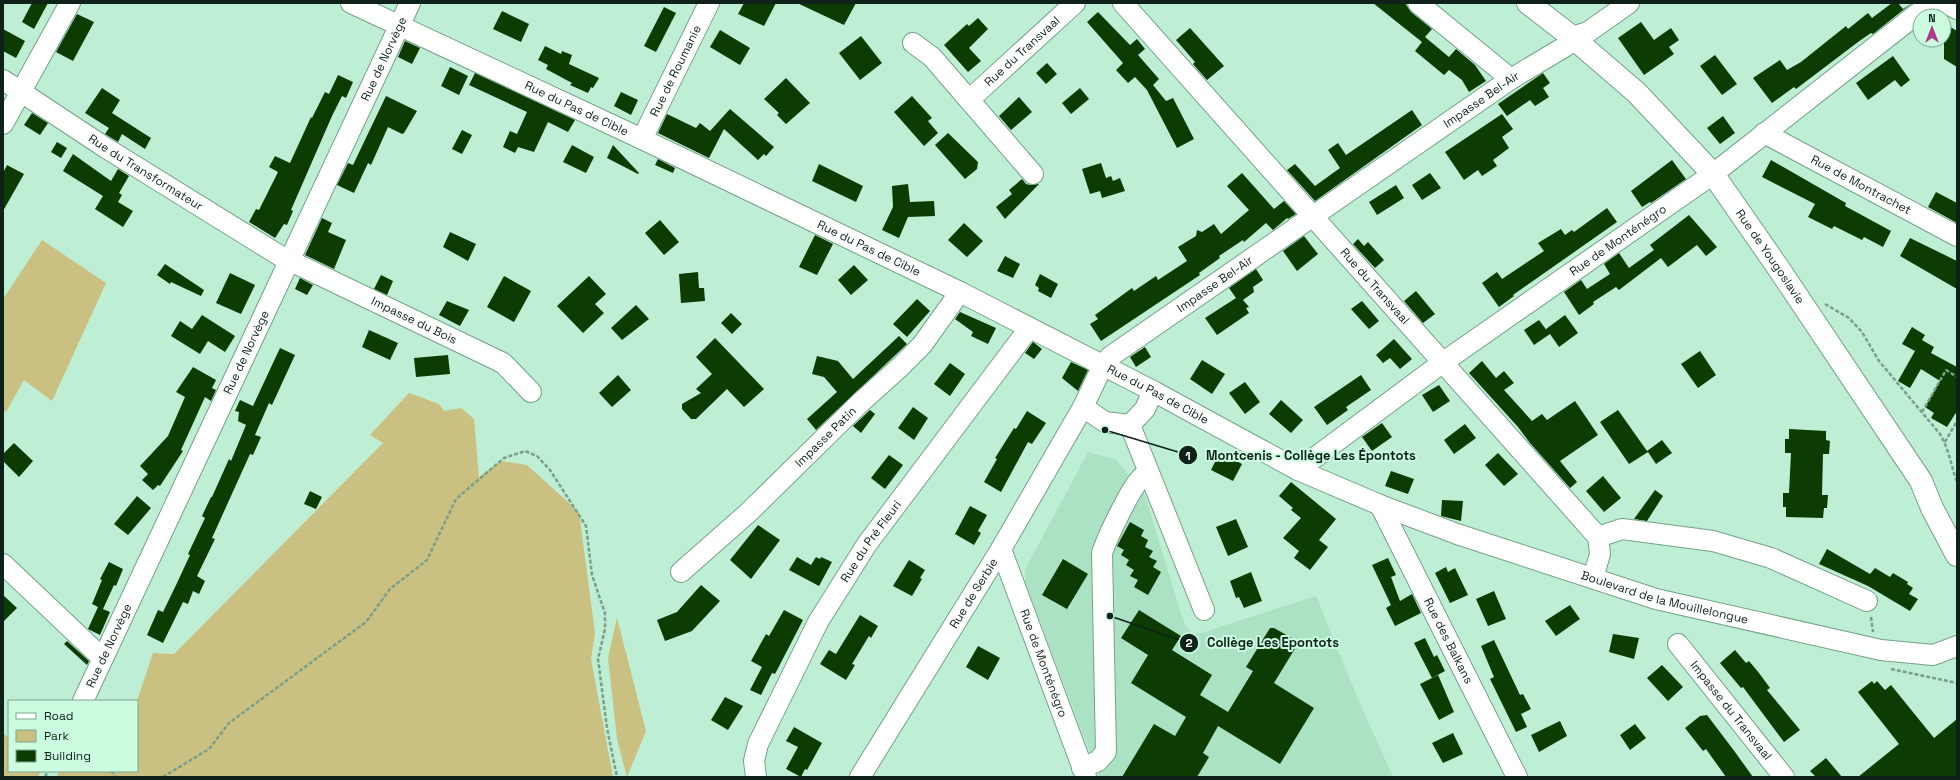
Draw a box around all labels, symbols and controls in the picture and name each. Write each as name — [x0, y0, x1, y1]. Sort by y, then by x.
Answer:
north arrow — [1912, 8, 1952, 48]
text: N — [1928, 11, 1936, 25]
street label: Rue du Transvaal — [981, 13, 1063, 90]
street label: Rue de Norvège — [357, 14, 410, 104]
street label: Rue de Roumanie — [646, 22, 705, 119]
street label: Impasse Bel-Air — [1440, 68, 1523, 132]
street label: Rue du Pas de Cible — [522, 77, 631, 140]
street label: Rue du Transformateur — [85, 131, 206, 214]
street label: Rue de Montrachet — [1808, 151, 1914, 218]
street label: Rue de Monténégro — [1567, 201, 1670, 280]
street label: Rue de Yougoslavie — [1732, 206, 1808, 307]
street label: Rue du Pas de Cible — [814, 216, 923, 280]
street label: Rue du Transvaal — [1337, 245, 1413, 328]
street label: Impasse Bel-Air — [1174, 252, 1256, 316]
street label: Impasse du Bois — [369, 293, 460, 348]
street label: Rue de Norvège — [220, 308, 273, 397]
street label: Rue du Pas de Cible — [1104, 361, 1212, 428]
street label: Impasse Patin — [791, 403, 860, 471]
callout: Montcenis - Collège Les Épontots — [1178, 443, 1424, 468]
text: Montcenis - Collège Les Épontots — [1206, 447, 1416, 464]
text: 1 — [1185, 448, 1191, 464]
street label: Rue du Pré Fleuri — [837, 497, 905, 585]
street label: Rue de Serbie — [946, 555, 1001, 631]
street label: Boulevard de la Mouillelongue — [1579, 567, 1750, 628]
street label: Rue des Balkans — [1420, 595, 1477, 686]
street label: Rue de Norvège — [82, 601, 135, 690]
street label: Rue de Monténégro — [1016, 607, 1071, 720]
callout: Collège Les Epontots — [1179, 630, 1347, 655]
text: Collège Les Epontots — [1207, 634, 1339, 651]
text: 2 — [1185, 635, 1193, 651]
street label: Impasse du Transvaal — [1687, 658, 1775, 763]
legend — [8, 700, 138, 772]
text: Road — [44, 708, 73, 724]
text: Park — [44, 728, 69, 744]
text: Building — [44, 748, 91, 764]

